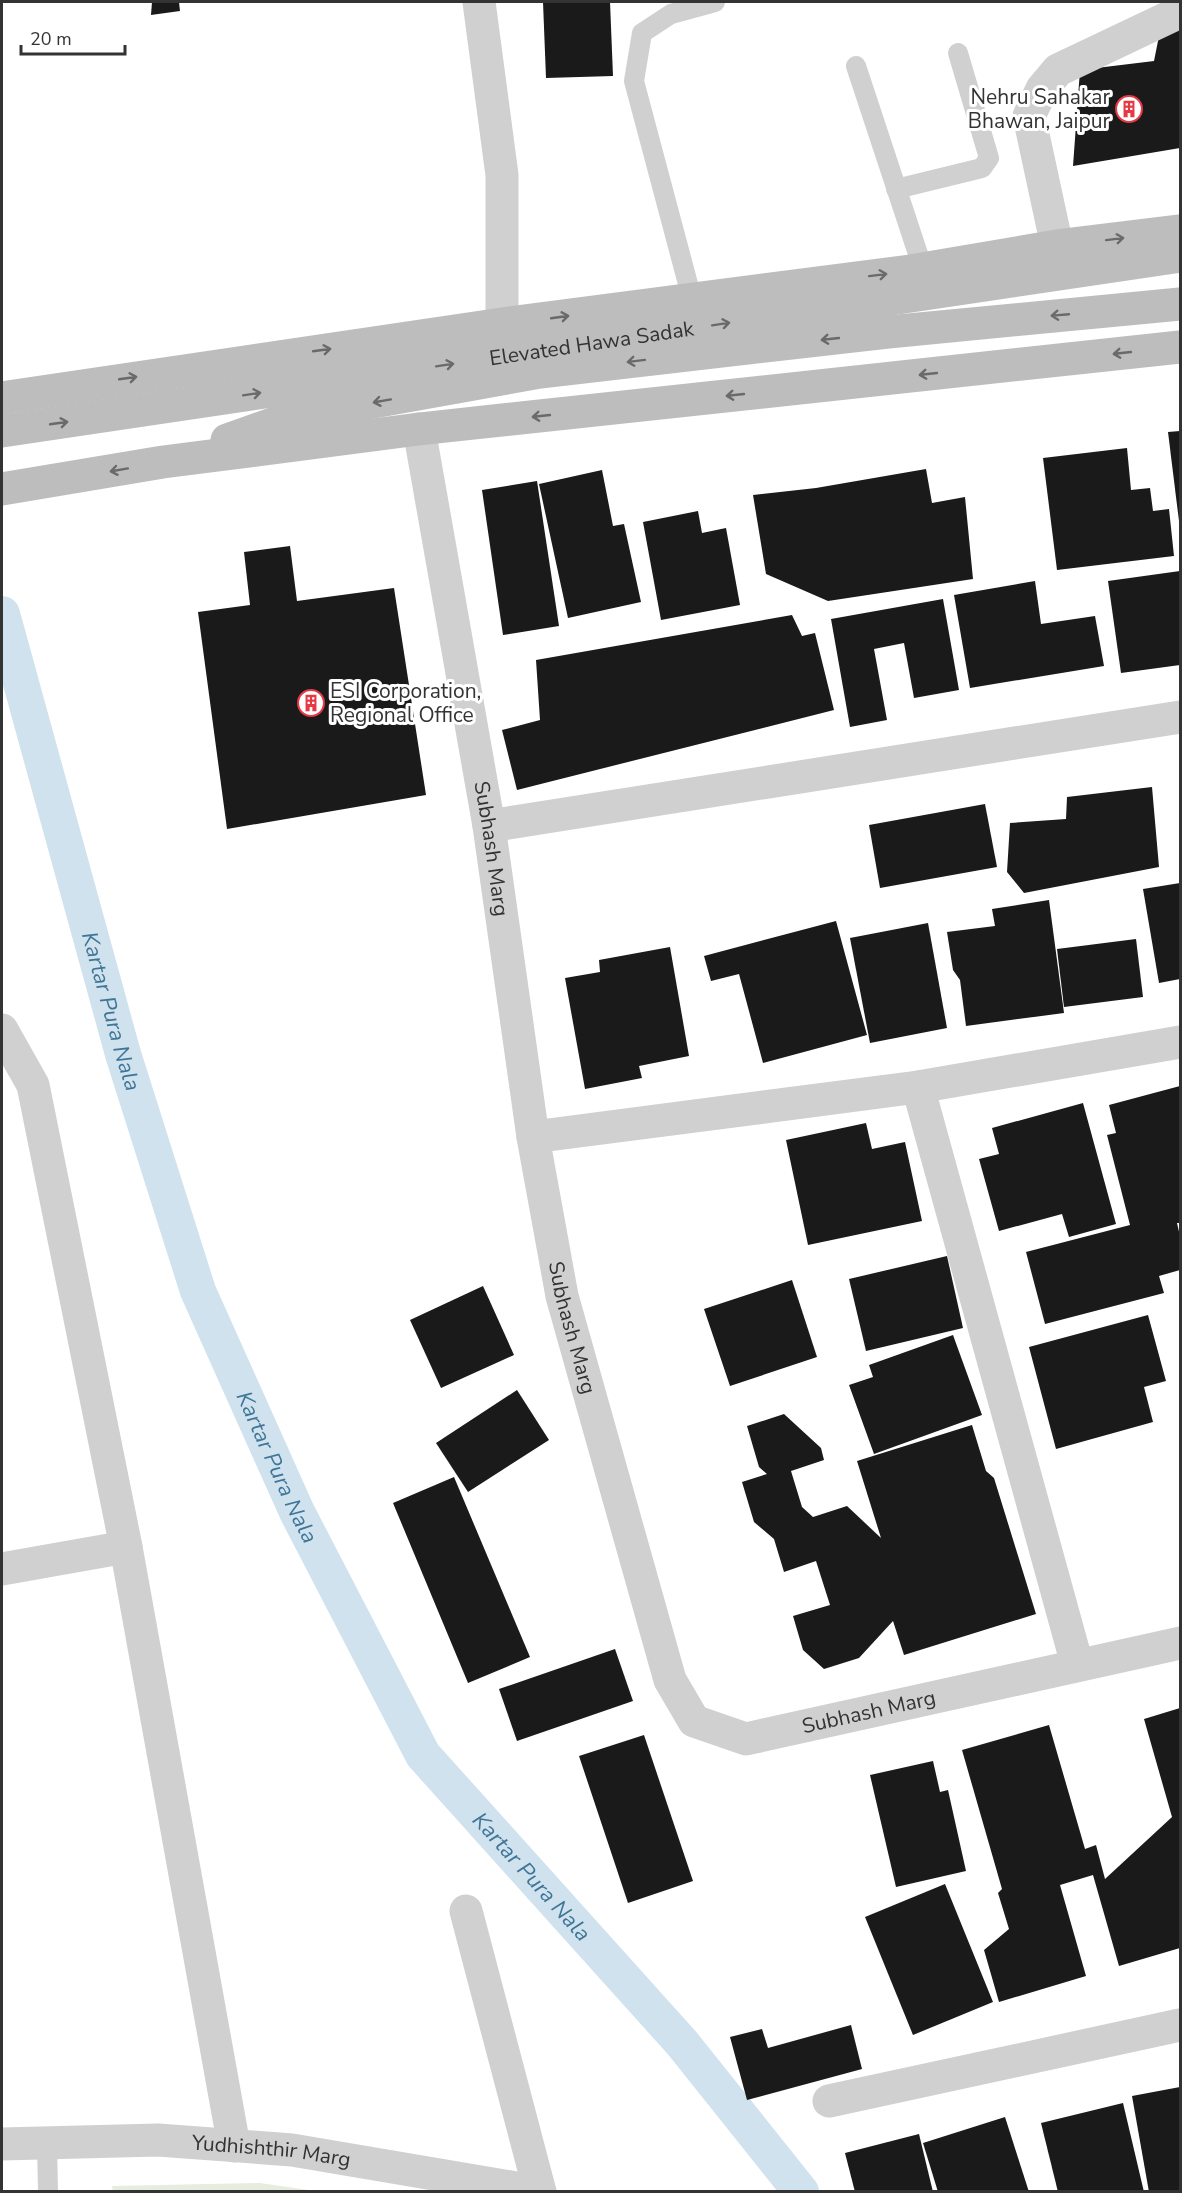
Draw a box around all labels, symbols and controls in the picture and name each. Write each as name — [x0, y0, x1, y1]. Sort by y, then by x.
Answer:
scale bar — [21, 18, 124, 56]
text: 20 m — [30, 27, 72, 51]
place label: Nehru Sahakar Bhawan, Jaipur — [968, 83, 1110, 135]
building icon: Nehru Sahakar Bhawan, Jaipur — [1114, 94, 1144, 124]
one-way arrow — [1105, 233, 1125, 244]
one-way arrow — [868, 269, 888, 280]
one-way arrow — [1050, 310, 1070, 321]
one-way arrow — [550, 311, 569, 322]
street label: Elevated Hawa Sadak — [487, 314, 696, 372]
one-way arrow — [711, 318, 730, 329]
one-way arrow — [821, 333, 840, 344]
one-way arrow — [311, 345, 331, 356]
one-way arrow — [1113, 348, 1133, 359]
one-way arrow — [627, 356, 647, 367]
one-way arrow — [435, 359, 454, 370]
one-way arrow — [919, 369, 939, 380]
one-way arrow — [118, 373, 138, 384]
one-way arrow — [242, 388, 262, 399]
one-way arrow — [725, 390, 745, 401]
one-way arrow — [372, 395, 392, 406]
one-way arrow — [531, 411, 551, 422]
one-way arrow — [49, 417, 69, 428]
one-way arrow — [109, 464, 129, 475]
place label: ESI Corporation, Regional Office — [330, 677, 481, 729]
building icon: ESI Corporation, Regional Office — [296, 688, 326, 718]
street label: Subhash Marg — [467, 779, 516, 918]
water label: Kartar Pura Nala — [74, 928, 148, 1095]
street label: Subhash Marg — [542, 1259, 603, 1397]
water label: Kartar Pura Nala — [229, 1387, 325, 1549]
street label: Subhash Marg — [799, 1683, 938, 1740]
water label: Kartar Pura Nala — [465, 1806, 597, 1948]
street label: Yudhishthir Marg — [190, 2128, 353, 2174]

